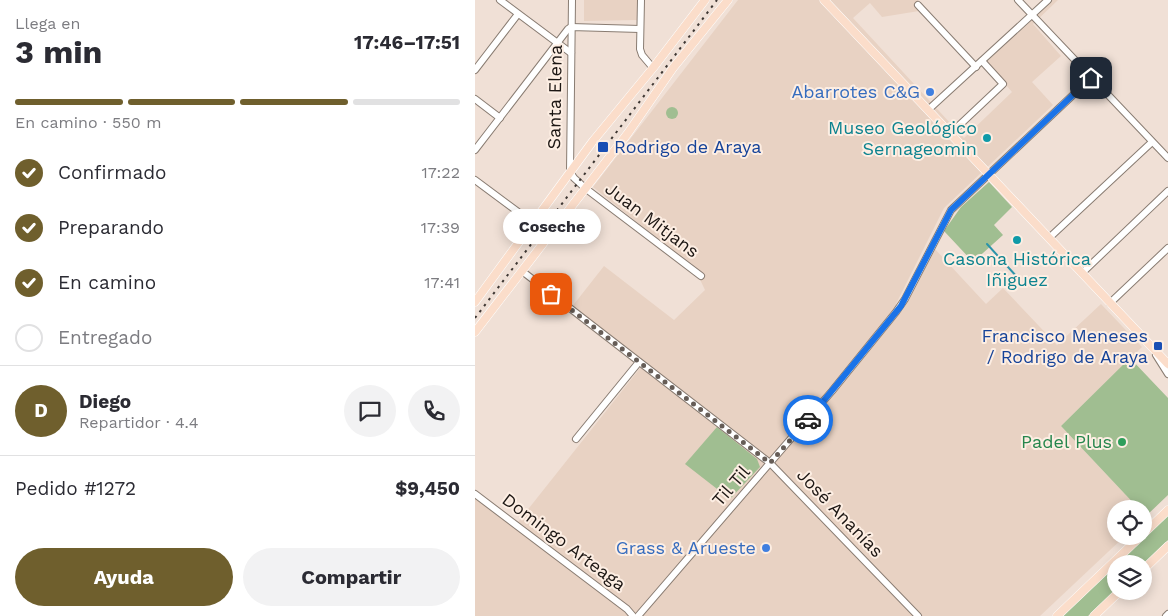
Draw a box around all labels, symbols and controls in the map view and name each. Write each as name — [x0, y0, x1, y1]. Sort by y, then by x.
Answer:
text: Llega en — [15, 14, 81, 33]
text: 17:46–17:51 — [354, 31, 460, 54]
text: 3 min — [15, 33, 102, 71]
street label: Santa Elena — [543, 44, 566, 150]
pin — [1070, 57, 1112, 99]
icon: home — [1077, 64, 1105, 92]
place label: Abarrotes C&G — [791, 81, 920, 102]
marker: Abarrotes C&G — [924, 86, 936, 98]
text: En camino · 550 m — [15, 113, 161, 132]
place label: Museo Geológico Sernageomin — [828, 117, 977, 159]
marker: Museo Geológico Sernageomin — [981, 132, 993, 144]
place label: Rodrigo de Araya — [614, 136, 761, 157]
marker: Rodrigo de Araya — [596, 140, 610, 154]
icon: check — [15, 159, 43, 187]
text: Confirmado — [58, 161, 167, 184]
text: 17:22 — [421, 163, 460, 182]
street label: Juan Mitjans — [601, 178, 703, 262]
callout: Coseche — [502, 209, 600, 244]
icon: check — [15, 214, 43, 242]
text: Preparando — [58, 216, 164, 239]
text: Coseche — [519, 217, 585, 236]
text: 17:39 — [421, 218, 460, 237]
marker: Casona Histórica Iñiguez — [1011, 234, 1023, 246]
place label: Casona Histórica Iñiguez — [943, 248, 1091, 290]
icon: check — [15, 269, 43, 297]
text: En camino — [58, 271, 156, 294]
text: 17:41 — [424, 273, 460, 292]
pin — [530, 273, 572, 315]
icon: bag — [537, 280, 565, 308]
place label: Francisco Meneses / Rodrigo de Araya — [981, 325, 1148, 367]
text: Entregado — [58, 326, 152, 349]
marker: Francisco Meneses / Rodrigo de Araya — [1152, 340, 1164, 352]
button: chat — [344, 385, 396, 437]
button: phone — [408, 385, 460, 437]
text: Diego — [79, 390, 131, 413]
courier — [783, 395, 833, 445]
text: D — [34, 399, 48, 422]
icon: car — [794, 406, 822, 434]
text: Repartidor · 4.4 — [79, 413, 199, 432]
place label: Padel Plus — [1021, 431, 1112, 452]
marker: Padel Plus — [1116, 436, 1128, 448]
street label: Til Til — [707, 461, 754, 510]
street label: José Ananías — [793, 464, 888, 561]
text: Pedido #1272 — [15, 477, 136, 500]
text: $9,450 — [395, 477, 460, 500]
street label: Domingo Arteaga — [498, 488, 630, 595]
map controls — [1107, 500, 1152, 600]
button: locate — [1107, 500, 1152, 545]
place label: Grass & Arueste — [616, 537, 756, 558]
marker: Grass & Arueste — [760, 542, 772, 554]
button: Ayuda — [15, 548, 233, 606]
button: Compartir — [243, 548, 460, 606]
button: layers — [1107, 555, 1152, 600]

